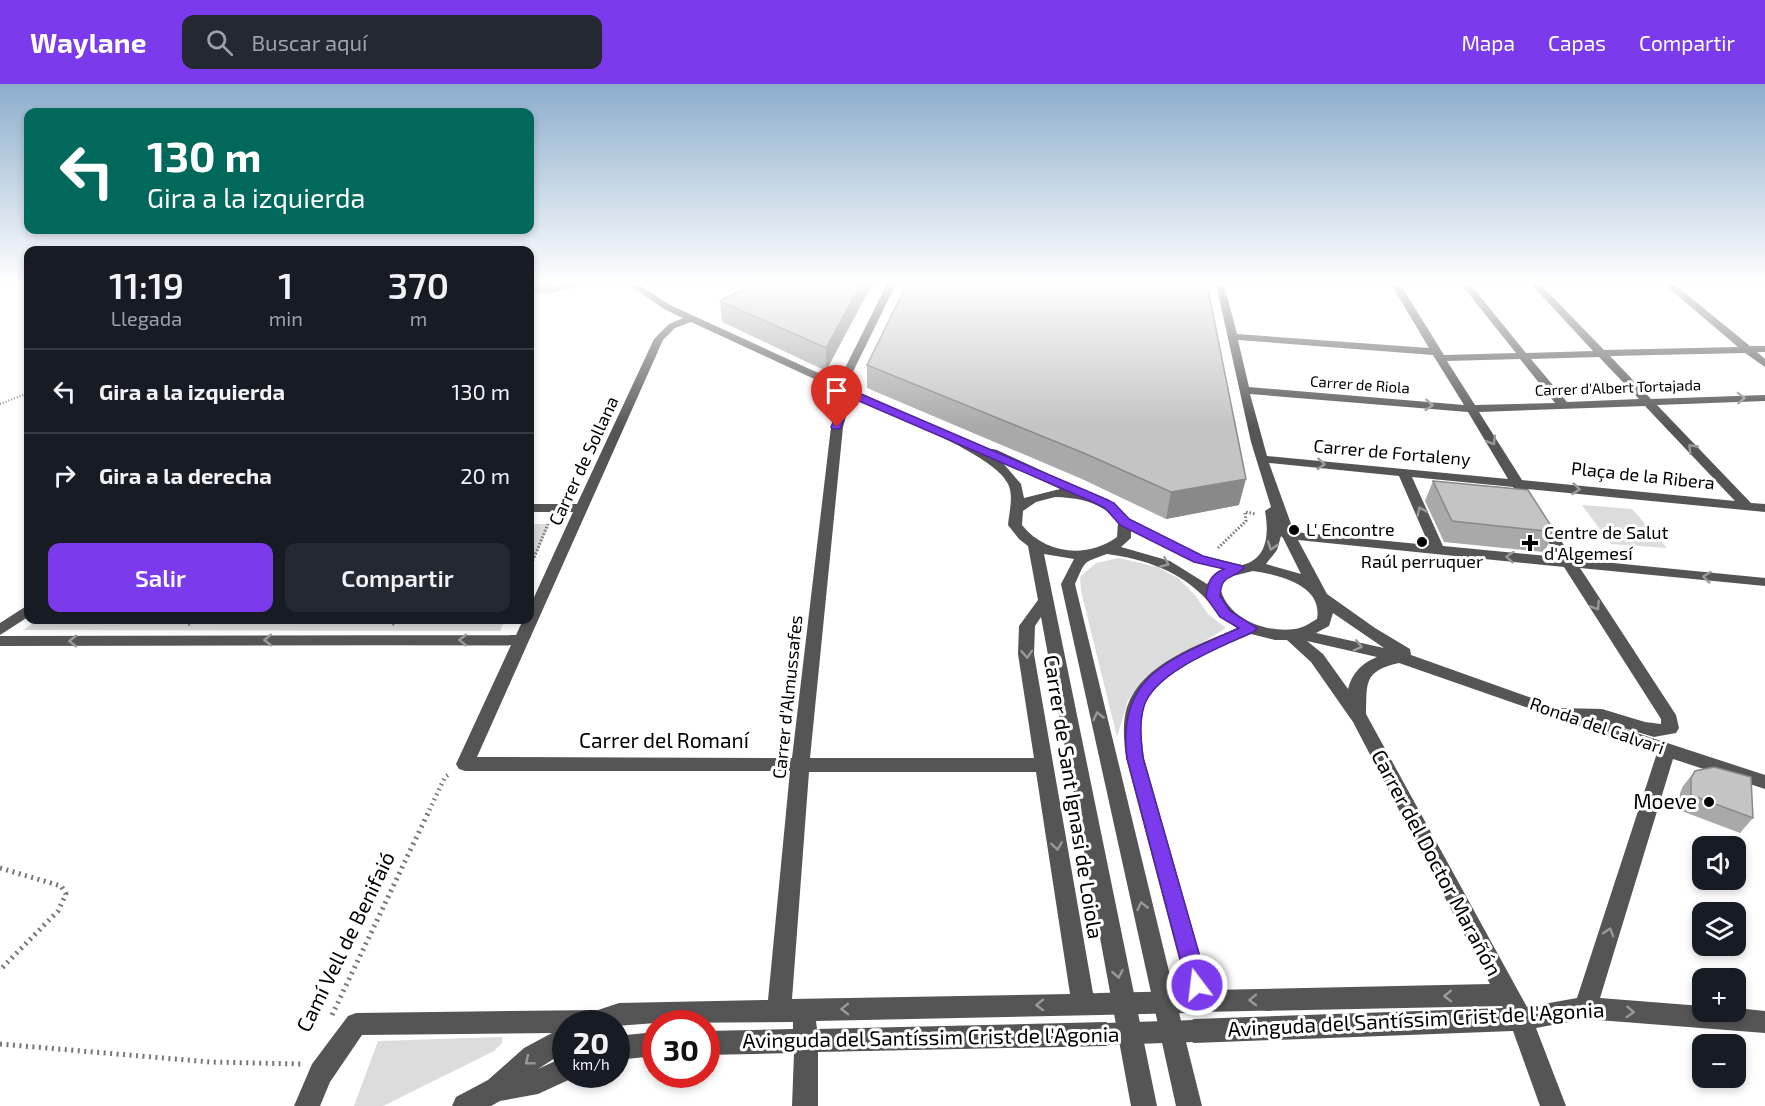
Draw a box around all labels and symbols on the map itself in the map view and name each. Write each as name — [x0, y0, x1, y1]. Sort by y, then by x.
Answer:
pin — [811, 365, 862, 427]
street label: Carrer de Riola — [1310, 372, 1411, 396]
street label: Carrer d'Albert Tortajada — [1535, 375, 1701, 400]
street label: Carrer de Sollana — [544, 392, 623, 529]
one-way arrow — [1736, 392, 1745, 405]
one-way arrow — [1425, 398, 1434, 411]
street label: Carrer de Fortaleny — [1313, 434, 1472, 470]
one-way arrow — [1485, 435, 1496, 445]
one-way arrow — [1688, 445, 1699, 456]
one-way arrow — [1316, 457, 1325, 470]
street label: Plaça de la Ribera — [1570, 457, 1716, 494]
one-way arrow — [1571, 482, 1580, 495]
one-way arrow — [1416, 506, 1428, 517]
place label: L' Encontre — [1306, 518, 1395, 540]
place label: Centre de Salut d'Algemesí — [1544, 521, 1668, 564]
marker: L' Encontre — [1287, 523, 1301, 537]
marker: Centre de Salut d'Algemesí — [1521, 534, 1539, 552]
marker: Raúl perruquer — [1415, 535, 1429, 549]
one-way arrow — [1266, 540, 1279, 550]
place label: Raúl perruquer — [1361, 550, 1483, 572]
one-way arrow — [1505, 551, 1514, 564]
one-way arrow — [1158, 556, 1169, 568]
one-way arrow — [1702, 571, 1711, 584]
one-way arrow — [1589, 600, 1601, 610]
street label: Carrer d'Almussafes — [767, 614, 807, 780]
one-way arrow — [264, 634, 273, 646]
one-way arrow — [459, 634, 468, 646]
one-way arrow — [69, 635, 78, 647]
one-way arrow — [1352, 639, 1362, 652]
one-way arrow — [1020, 649, 1033, 658]
street label: Carrer de Sant Ignasi de Loiola — [1040, 653, 1109, 941]
street label: Ronda del Calvari — [1527, 692, 1668, 758]
one-way arrow — [1092, 711, 1105, 721]
street label: Carrer del Romaní — [579, 727, 750, 752]
street label: Carrer del Doctor Marañón — [1367, 745, 1508, 980]
place label: Moeve — [1633, 788, 1697, 813]
marker: Moeve — [1702, 795, 1716, 809]
one-way arrow — [1050, 841, 1063, 851]
street label: Camí Vell de Benifaió — [290, 847, 399, 1036]
one-way arrow — [1137, 901, 1150, 911]
one-way arrow — [1602, 927, 1615, 938]
position arrow — [1165, 953, 1229, 1017]
one-way arrow — [1111, 969, 1124, 979]
one-way arrow — [1444, 990, 1453, 1002]
one-way arrow — [1249, 994, 1258, 1006]
street label: Avinguda del Santíssim Crist de l'Agonia — [1227, 996, 1605, 1041]
one-way arrow — [1036, 999, 1045, 1011]
one-way arrow — [841, 1003, 850, 1015]
one-way arrow — [1625, 1005, 1634, 1018]
speed limit sign: 30 — [642, 1010, 720, 1088]
street label: Avinguda del Santíssim Crist de l'Agonia — [742, 1021, 1120, 1052]
one-way arrow — [525, 1053, 536, 1064]

